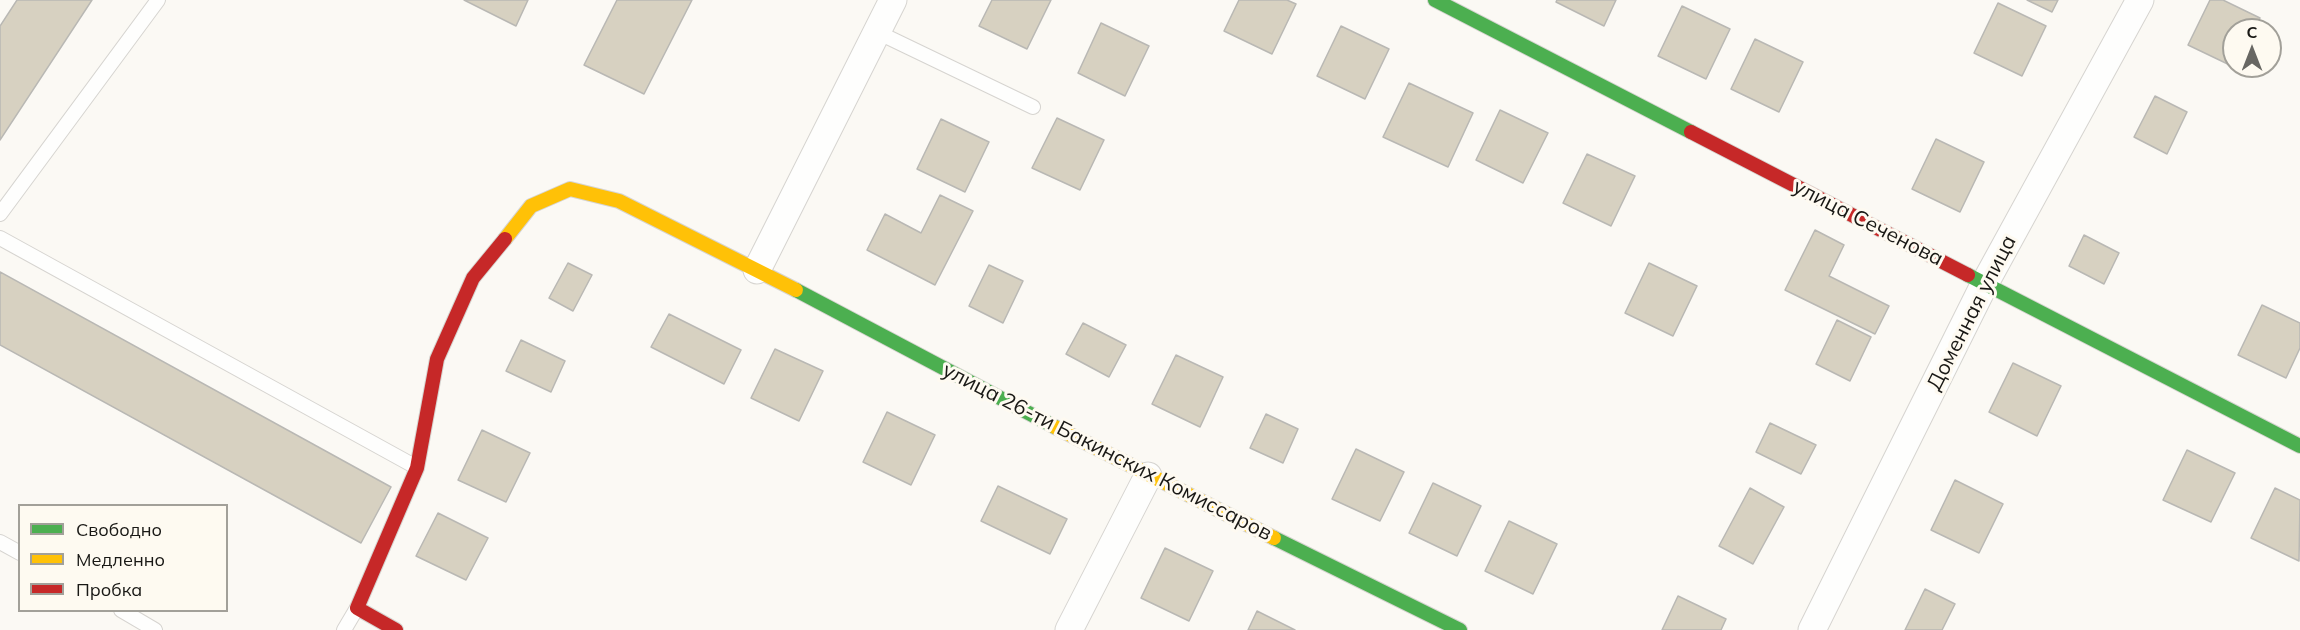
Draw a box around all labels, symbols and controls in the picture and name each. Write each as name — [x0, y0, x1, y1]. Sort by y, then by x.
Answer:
north arrow — [2222, 18, 2282, 78]
text: С — [2247, 22, 2257, 42]
street label: улица Сеченова — [1789, 174, 1947, 272]
street label: Доменная улица — [1922, 231, 2022, 395]
street label: улица 26-ти Бакинских Комиссаров — [938, 358, 1276, 546]
legend — [18, 504, 228, 612]
text: Свободно — [76, 518, 162, 541]
text: Медленно — [76, 548, 165, 571]
text: Пробка — [76, 578, 142, 601]

